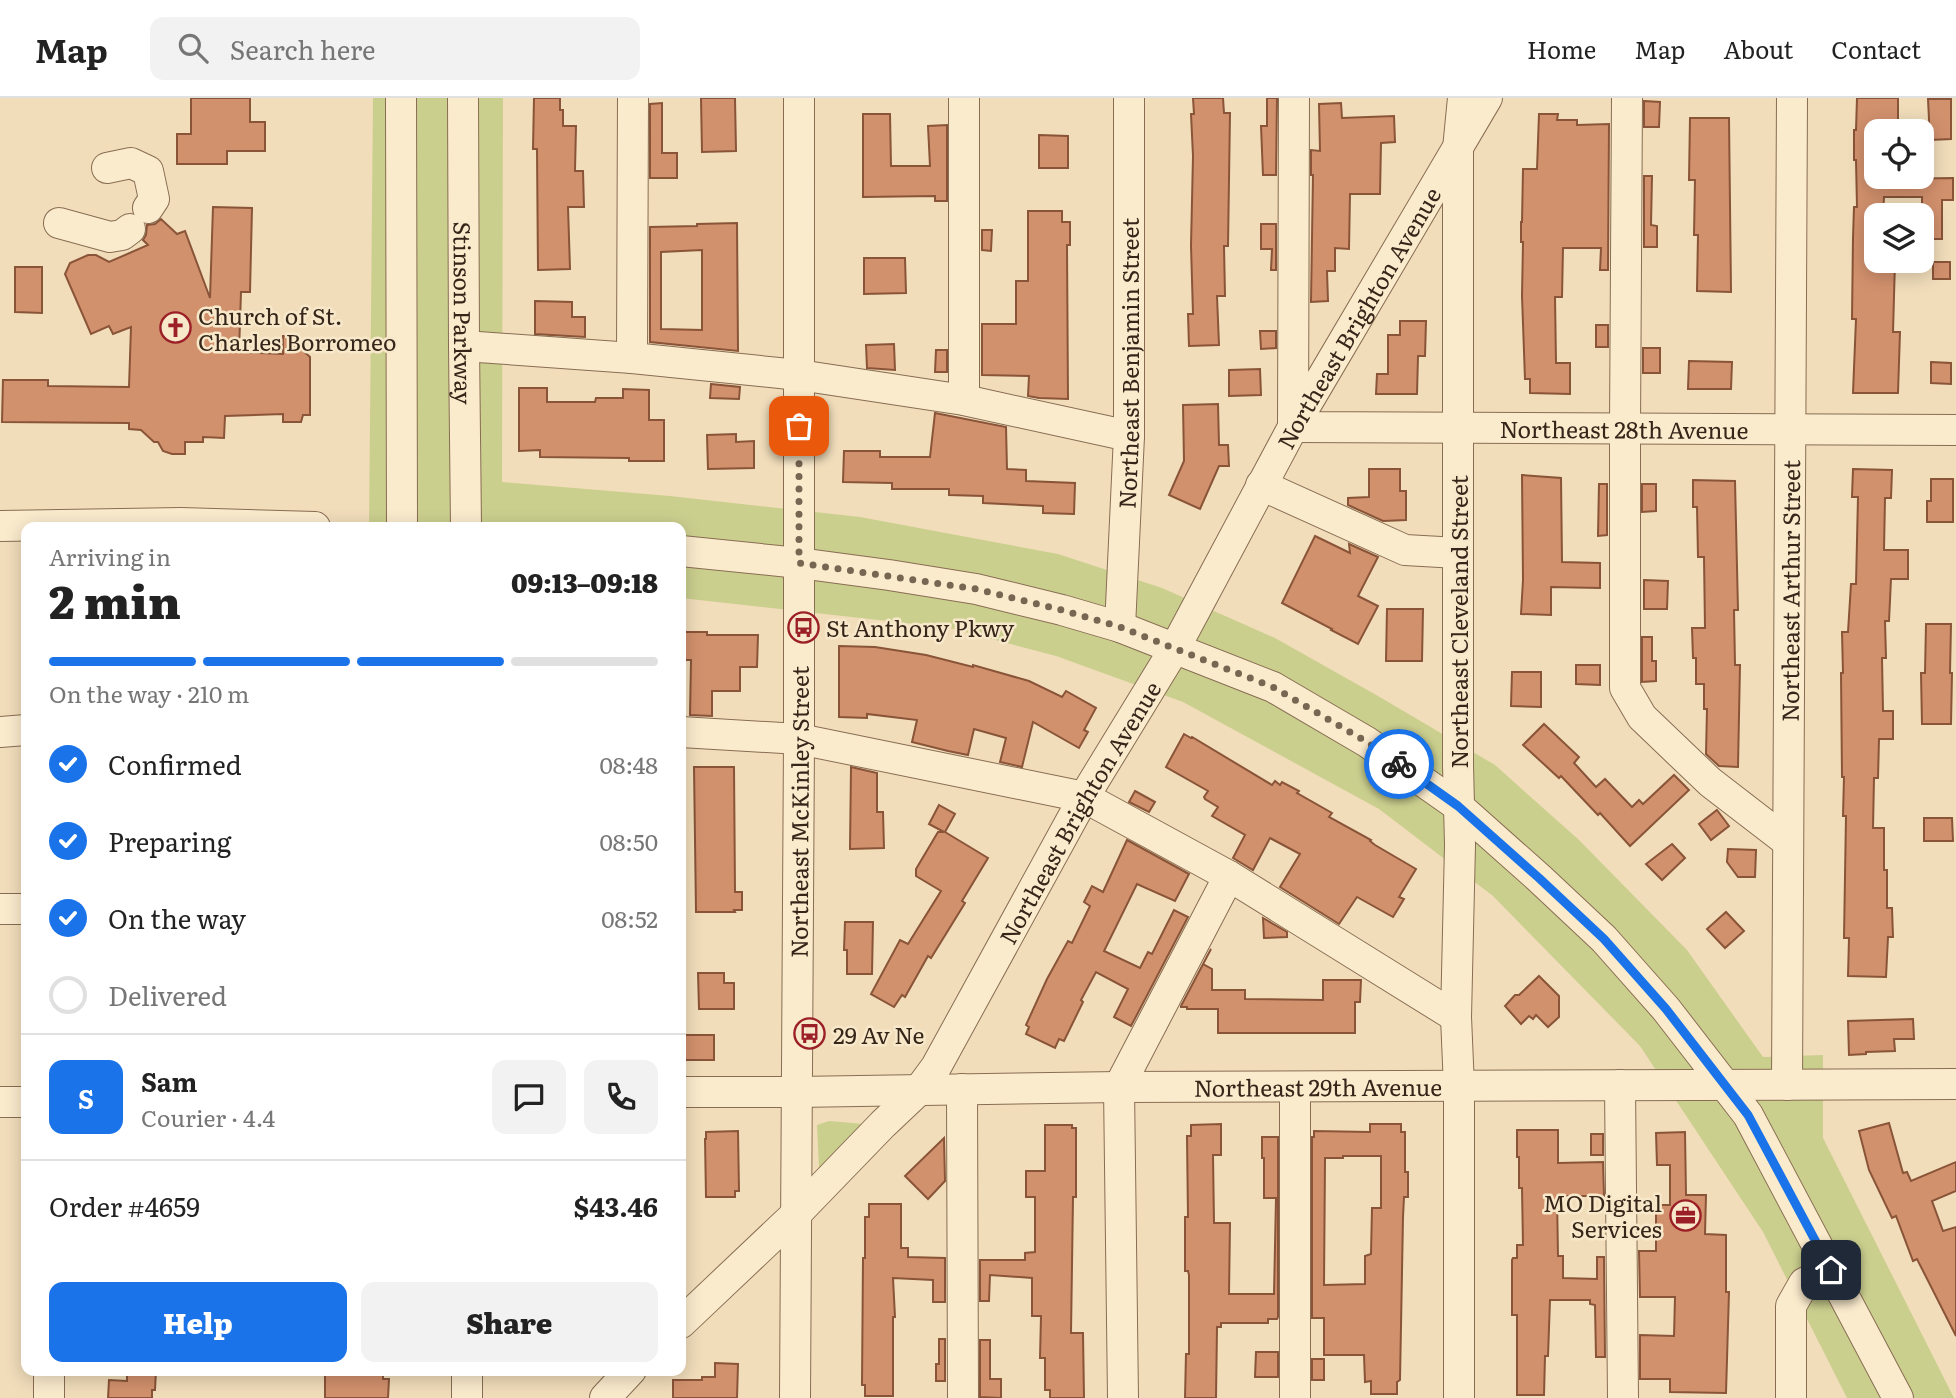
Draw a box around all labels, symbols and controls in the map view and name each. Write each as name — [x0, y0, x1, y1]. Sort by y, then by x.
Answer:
search box — [150, 17, 640, 80]
text: Map — [35, 24, 108, 73]
icon: search — [174, 29, 212, 67]
text: Search here — [230, 29, 376, 68]
text: Home — [1527, 31, 1596, 66]
text: Map — [1634, 31, 1685, 66]
text: About — [1723, 31, 1793, 66]
text: Contact — [1831, 31, 1921, 66]
map controls — [1864, 119, 1934, 273]
button: locate — [1864, 119, 1934, 189]
street label: Northeast Brighton Avenue — [1268, 180, 1448, 455]
button: layers — [1864, 203, 1934, 273]
street label: Northeast Benjamin Street — [1109, 217, 1146, 510]
street label: Stinson Parkway — [446, 221, 482, 405]
place label: Church of St. Charles Borromeo — [198, 298, 397, 358]
church icon: Church of St. Charles Borromeo — [158, 311, 192, 345]
pin — [769, 396, 829, 456]
icon: bag — [780, 407, 818, 445]
street label: Northeast 28th Avenue — [1499, 411, 1749, 446]
street label: Northeast Arthur Street — [1772, 459, 1807, 722]
street label: Northeast Cleveland Street — [1441, 474, 1475, 769]
text: Arriving in — [49, 539, 171, 573]
text: 09:13–09:18 — [511, 562, 658, 601]
text: 2 min — [49, 565, 181, 633]
bus stop icon: St Anthony Pkwy — [786, 610, 820, 644]
place label: St Anthony Pkwy — [826, 610, 1015, 644]
street label: Northeast McKinley Street — [781, 665, 816, 958]
street label: Northeast Brighton Avenue — [990, 674, 1168, 950]
text: On the way · 210 m — [49, 676, 249, 710]
courier — [1364, 729, 1434, 799]
text: Confirmed — [108, 744, 242, 783]
icon: check — [49, 745, 87, 783]
icon: bike — [1380, 745, 1418, 783]
text: 08:48 — [599, 747, 658, 781]
text: Preparing — [108, 821, 231, 860]
icon: check — [49, 822, 87, 860]
text: 08:50 — [599, 824, 658, 858]
text: On the way — [108, 898, 246, 937]
icon: check — [49, 899, 87, 937]
text: 08:52 — [601, 901, 658, 935]
text: Delivered — [108, 975, 227, 1014]
bus stop icon: 29 Av Ne — [793, 1017, 827, 1051]
place label: 29 Av Ne — [833, 1017, 924, 1051]
button: chat — [492, 1060, 566, 1134]
button: phone — [584, 1060, 658, 1134]
text: Sam — [141, 1061, 197, 1100]
street label: Northeast 29th Avenue — [1194, 1069, 1442, 1104]
text: S — [78, 1078, 94, 1117]
text: Courier · 4.4 — [141, 1100, 275, 1134]
place label: MO Digital Services — [1543, 1185, 1662, 1245]
text: Order #4659 — [49, 1186, 200, 1225]
text: $43.46 — [574, 1186, 658, 1225]
office icon: MO Digital Services — [1668, 1198, 1702, 1232]
pin — [1801, 1240, 1861, 1300]
icon: home — [1812, 1251, 1850, 1289]
button: Help — [49, 1282, 347, 1362]
button: Share — [361, 1282, 658, 1362]

